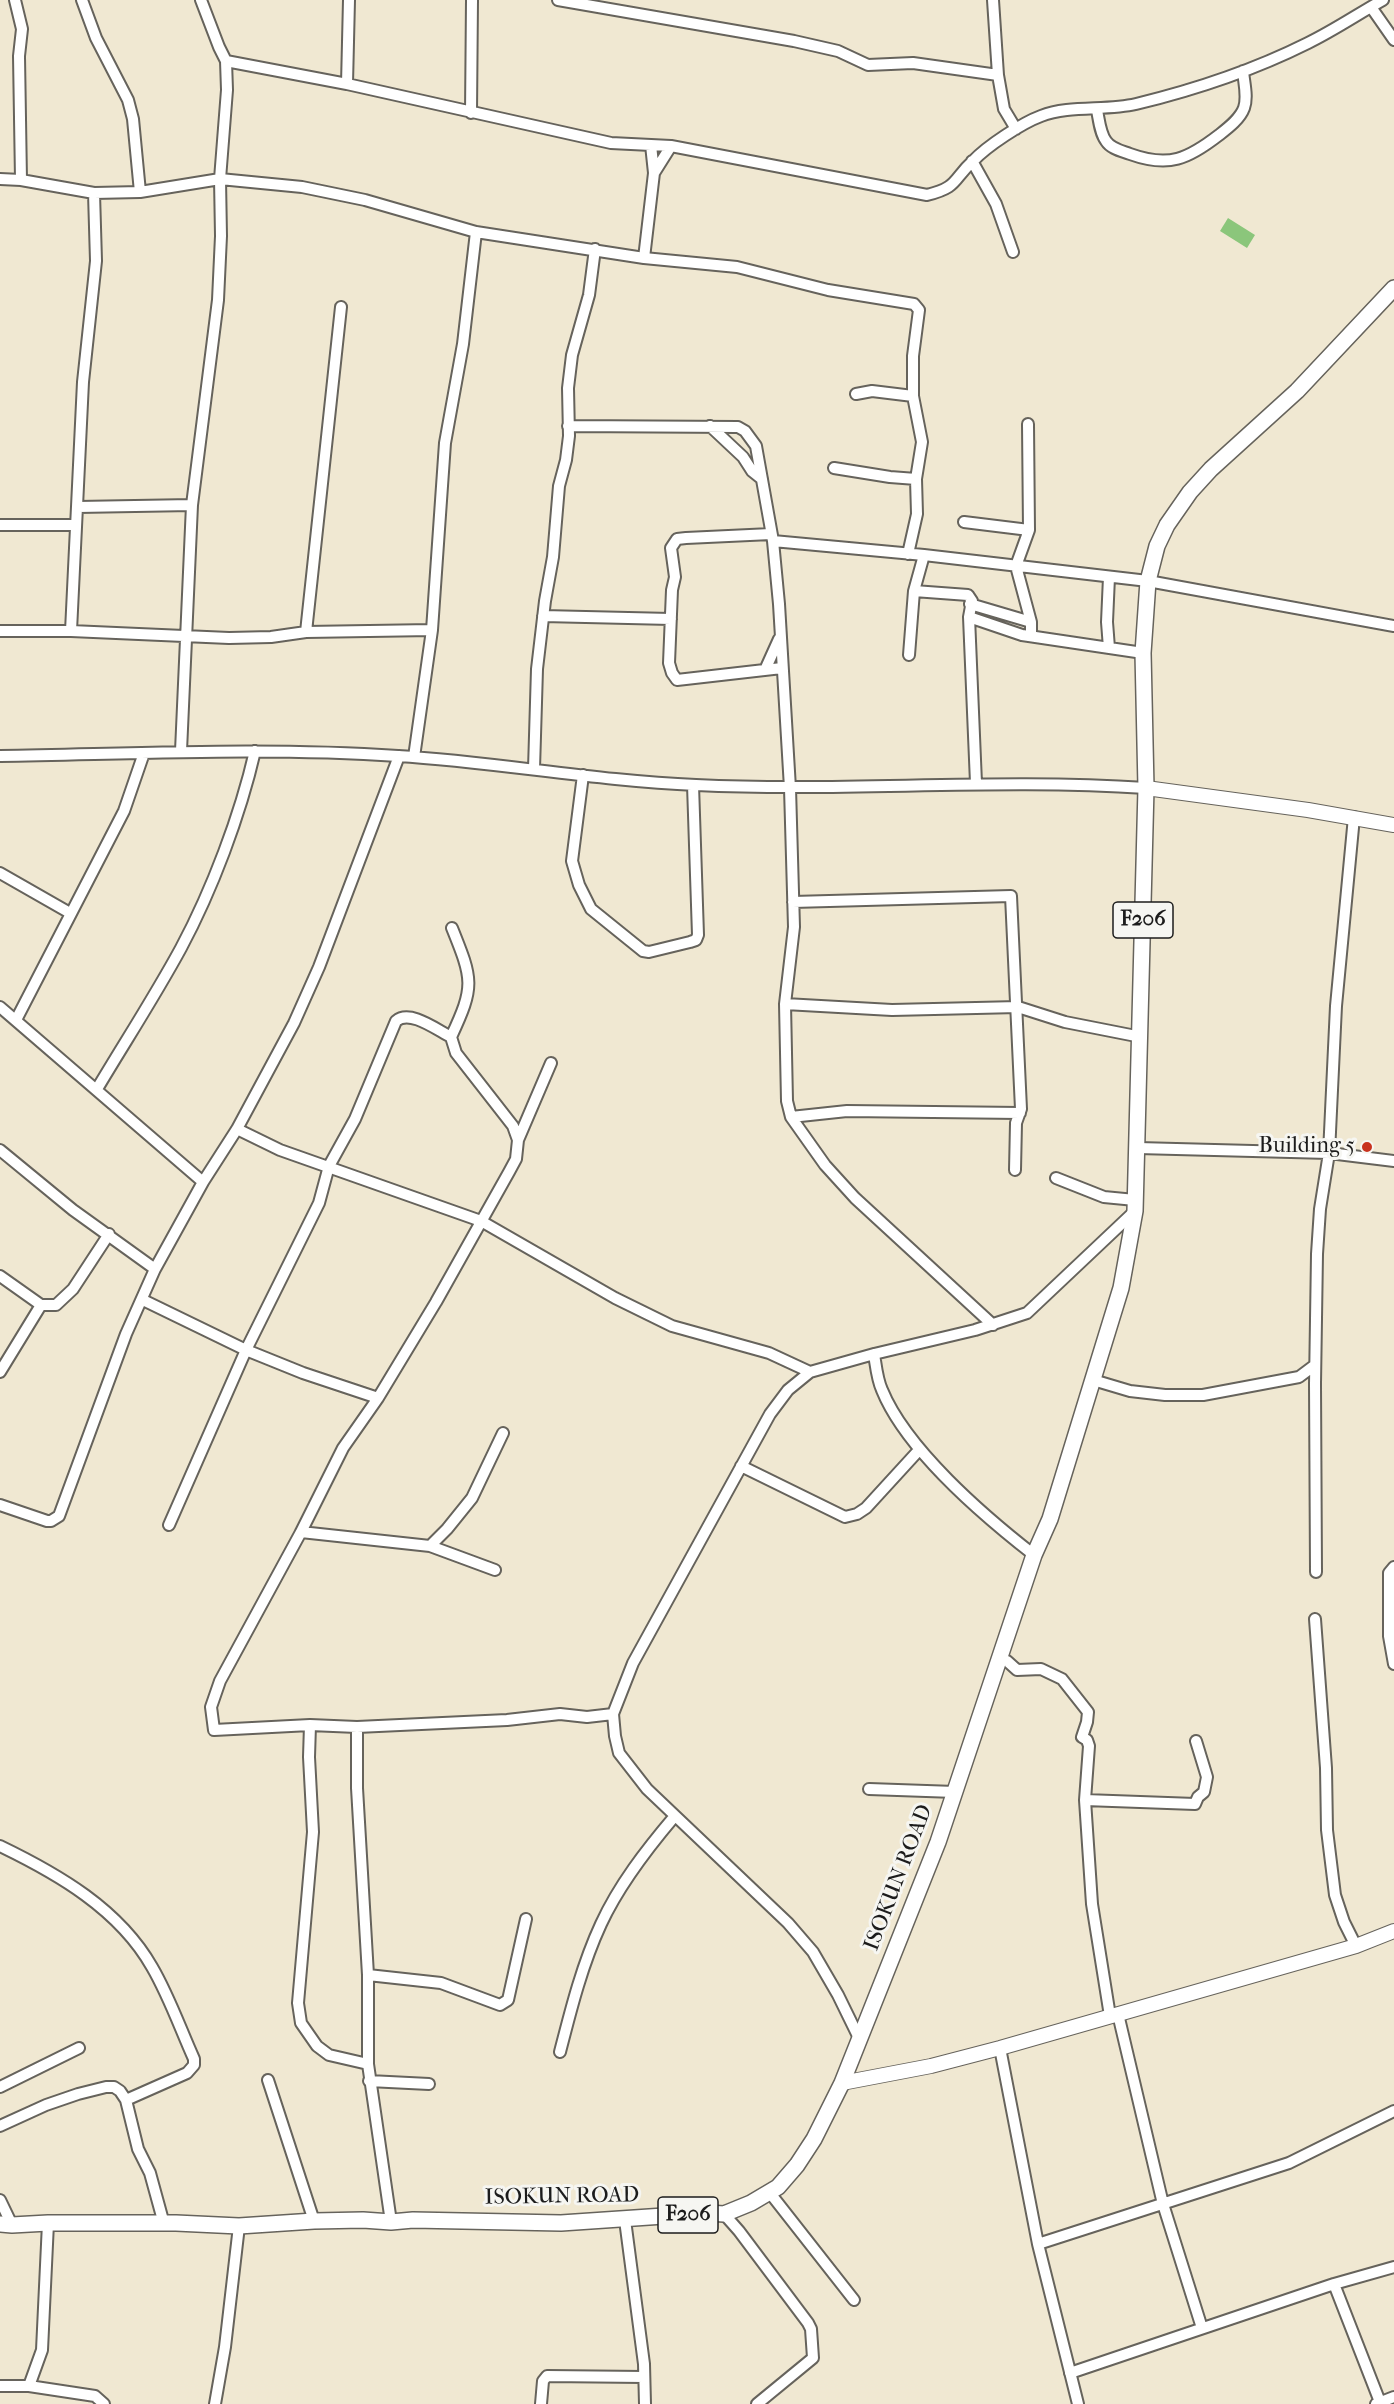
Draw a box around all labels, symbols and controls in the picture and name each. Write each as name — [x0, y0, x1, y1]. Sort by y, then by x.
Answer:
road number: F206 — [1113, 902, 1173, 938]
place label: Building 5 — [1259, 1134, 1355, 1160]
marker: Building 5 — [1360, 1140, 1374, 1154]
street label: ISOKUN ROAD — [859, 1801, 939, 1955]
street label: ISOKUN ROAD — [485, 2182, 639, 2212]
road number: F206 — [658, 2197, 718, 2233]

